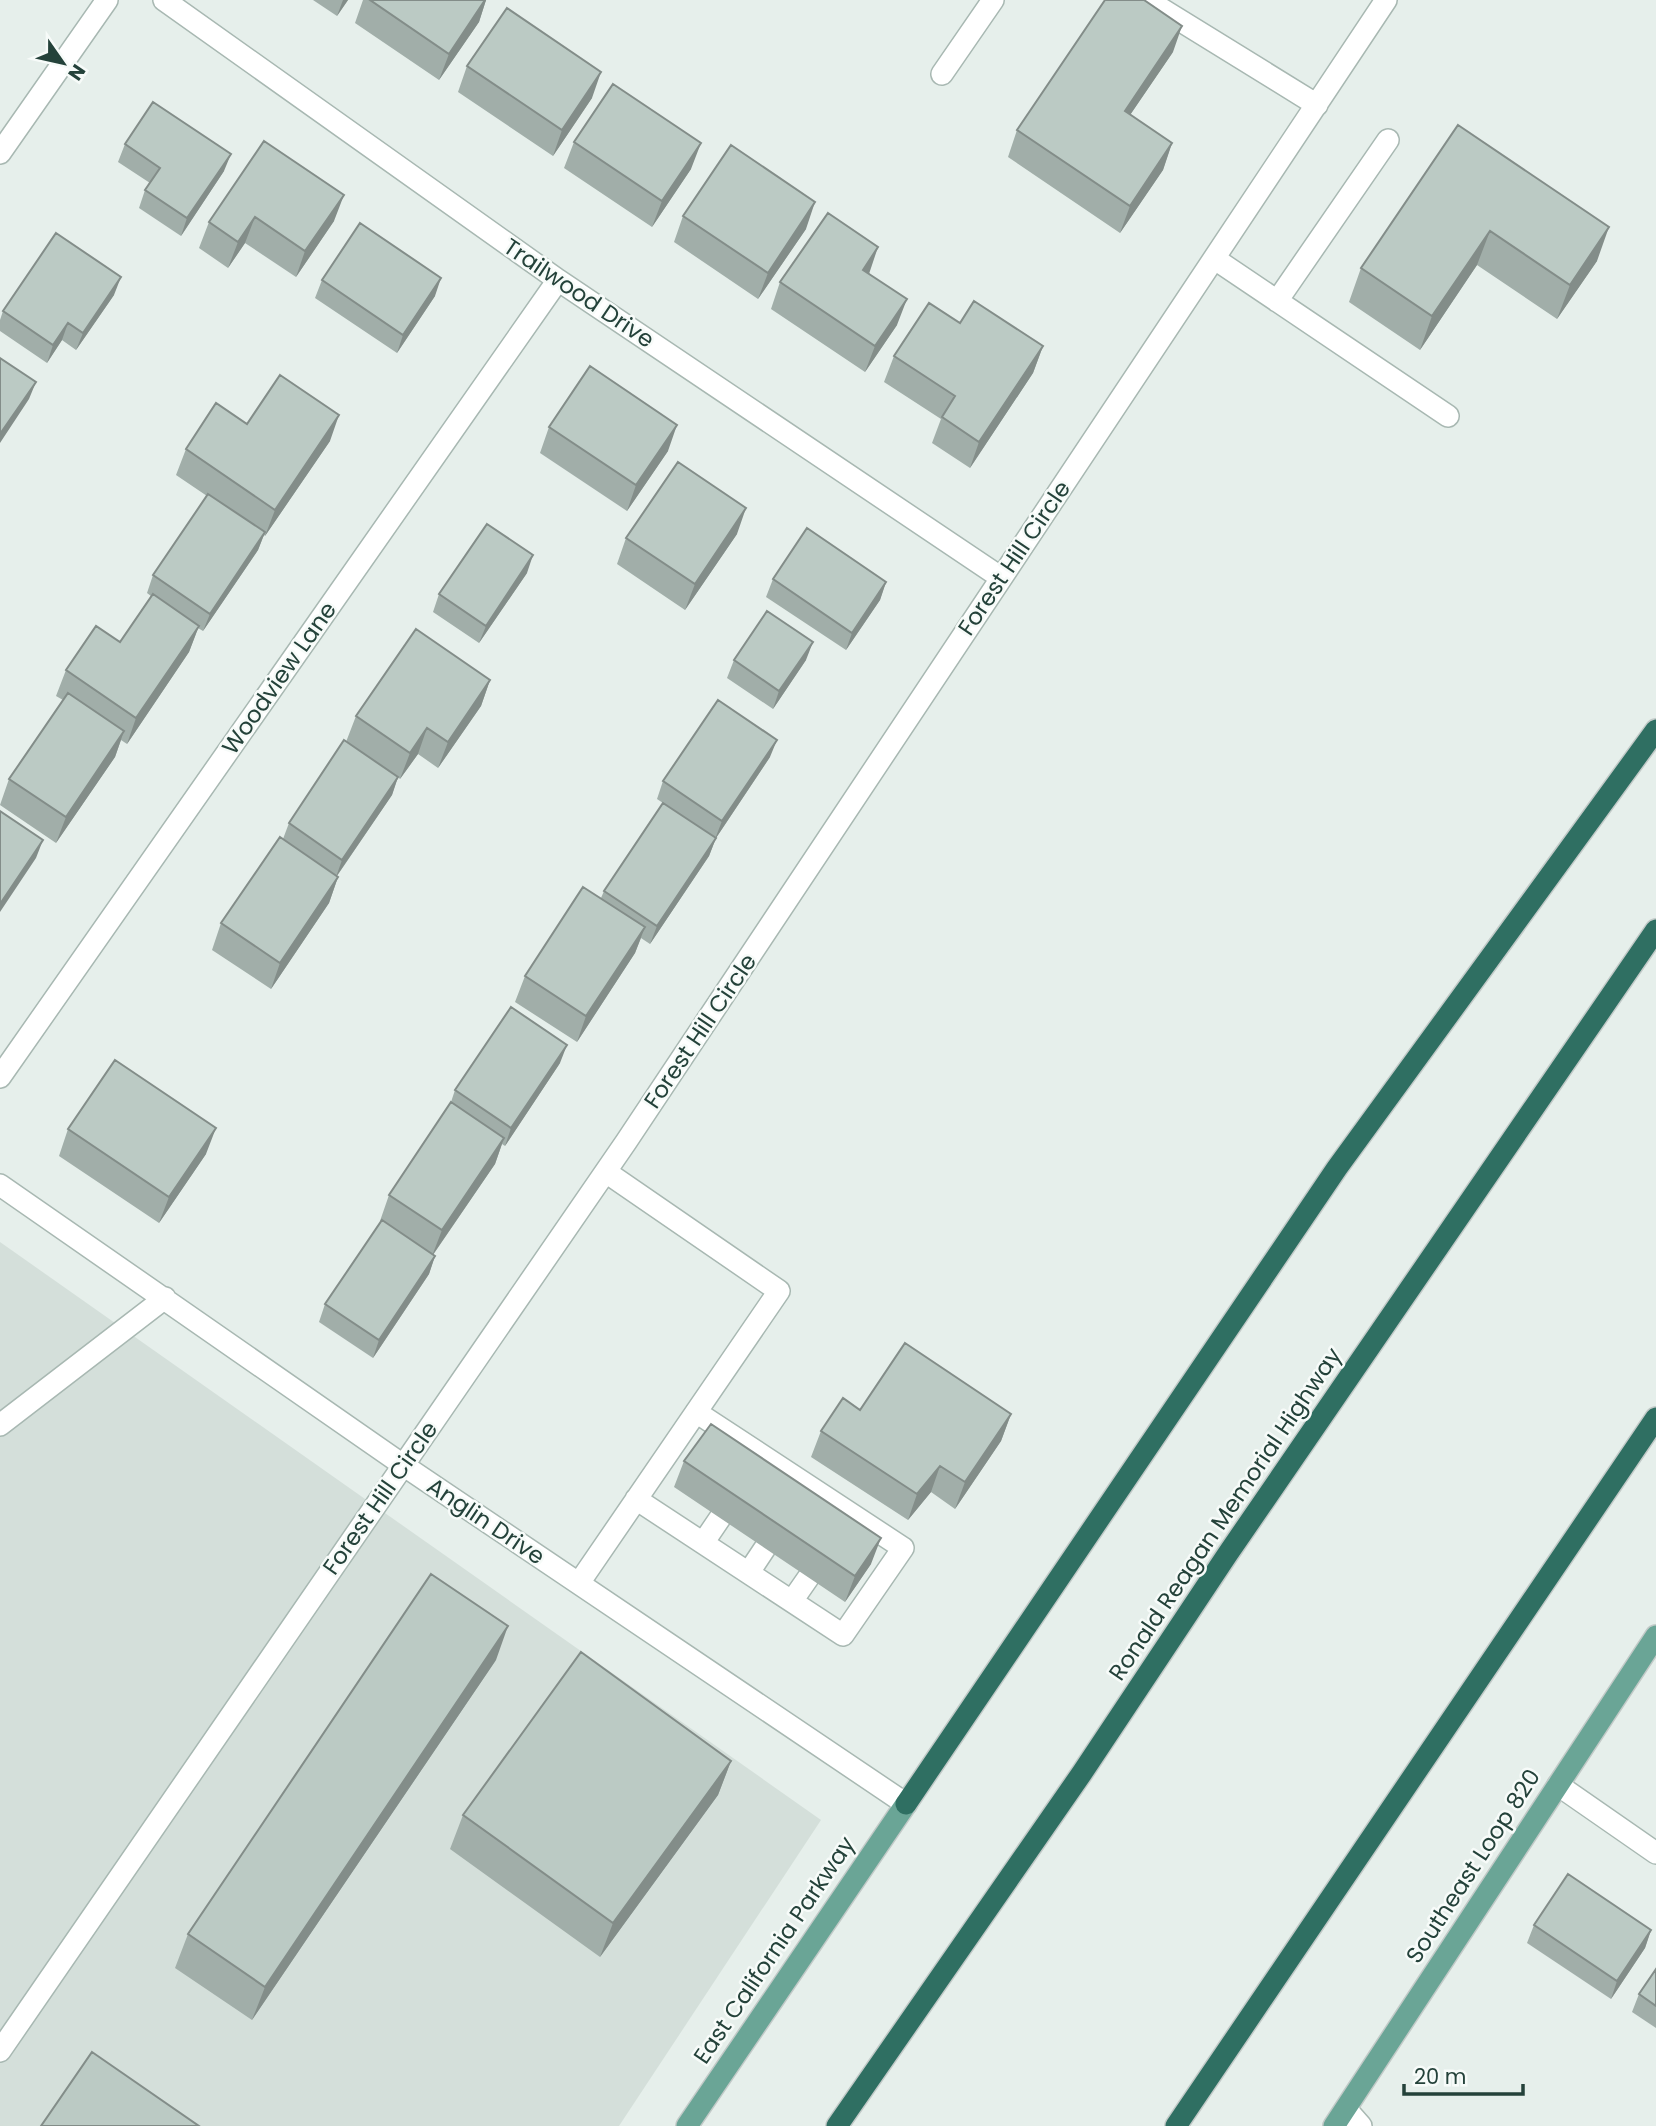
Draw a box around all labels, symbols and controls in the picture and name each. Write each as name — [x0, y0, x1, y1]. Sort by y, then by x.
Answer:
north arrow — [28, 28, 98, 98]
text: N — [61, 59, 92, 86]
street label: Trailwood Drive — [497, 231, 661, 355]
street label: Forest Hill Circle — [950, 474, 1078, 642]
street label: Woodview Lane — [214, 595, 344, 761]
street label: Forest Hill Circle — [636, 947, 764, 1115]
street label: Ronald Reagan Memorial Highway — [1101, 1341, 1349, 1687]
street label: Forest Hill Circle — [315, 1415, 445, 1581]
street label: Anglin Drive — [421, 1470, 551, 1572]
street label: Southeast Loop 820 — [1398, 1763, 1548, 1969]
street label: East California Parkway — [686, 1830, 862, 2070]
scale bar — [1404, 2052, 1523, 2096]
text: 20 m — [1414, 2062, 1467, 2091]

